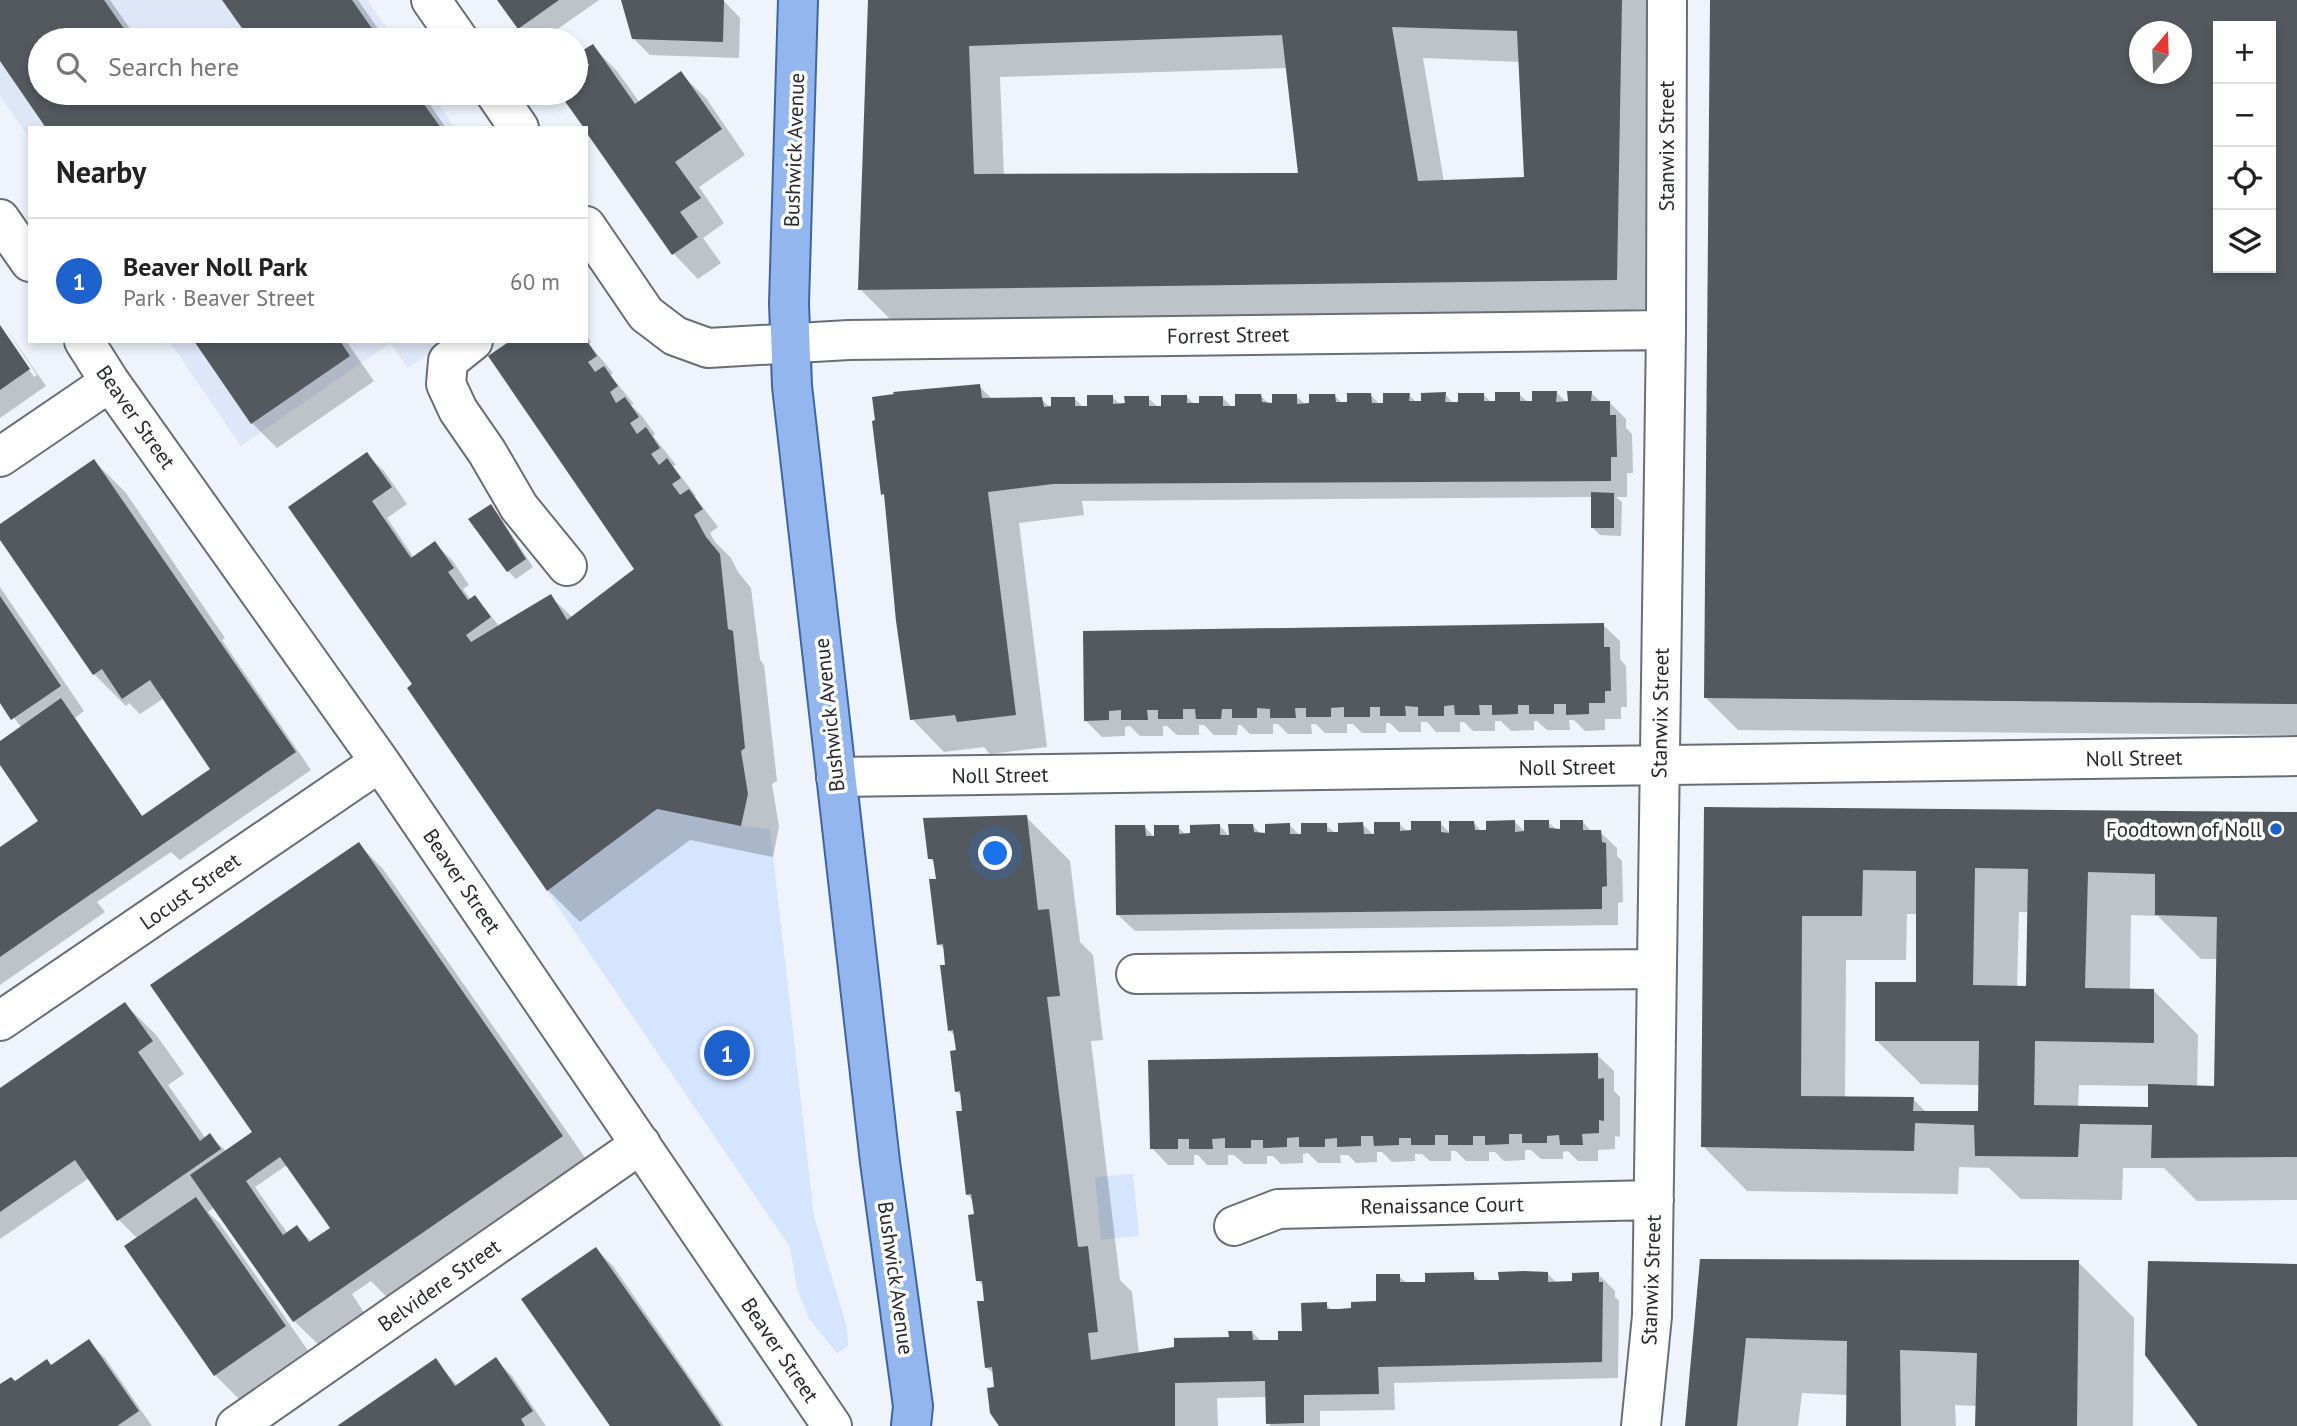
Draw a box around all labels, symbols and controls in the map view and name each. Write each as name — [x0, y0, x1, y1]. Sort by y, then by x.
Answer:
north arrow — [2129, 21, 2192, 84]
map controls — [2213, 21, 2276, 273]
button: + — [2213, 21, 2276, 84]
search box — [28, 28, 588, 105]
icon: search — [52, 48, 90, 86]
text: Search here — [108, 50, 239, 83]
street label: Bushwick Avenue — [778, 72, 810, 228]
street label: Stanwix Street — [1653, 81, 1680, 211]
button: − — [2213, 84, 2276, 147]
button: locate — [2213, 147, 2276, 210]
text: Nearby — [56, 152, 146, 191]
button: layers — [2213, 210, 2276, 273]
text: Beaver Noll Park — [123, 250, 307, 283]
text: 1 — [72, 267, 86, 296]
text: 60 m — [510, 267, 560, 296]
text: Park · Beaver Street — [123, 283, 315, 312]
street label: Forrest Street — [1167, 320, 1289, 350]
street label: Beaver Street — [90, 360, 182, 474]
street label: Bushwick Avenue — [808, 637, 850, 793]
street label: Stanwix Street — [1645, 647, 1675, 779]
street label: Noll Street — [2085, 744, 2183, 772]
street label: Noll Street — [1518, 753, 1616, 781]
street label: Noll Street — [951, 761, 1049, 789]
place label: Foodtown of Noll — [2106, 816, 2262, 843]
marker: Foodtown of Noll — [2268, 821, 2284, 837]
street label: Beaver Street — [417, 824, 507, 938]
your location — [978, 836, 1012, 870]
street label: Locust Street — [134, 846, 246, 936]
pin: 1 — [704, 1027, 750, 1079]
street label: Renaissance Court — [1360, 1190, 1524, 1220]
street label: Bushwick Avenue — [872, 1200, 920, 1356]
street label: Stanwix Street — [1635, 1214, 1667, 1346]
street label: Belvidere Street — [372, 1233, 506, 1337]
street label: Beaver Street — [735, 1293, 825, 1407]

